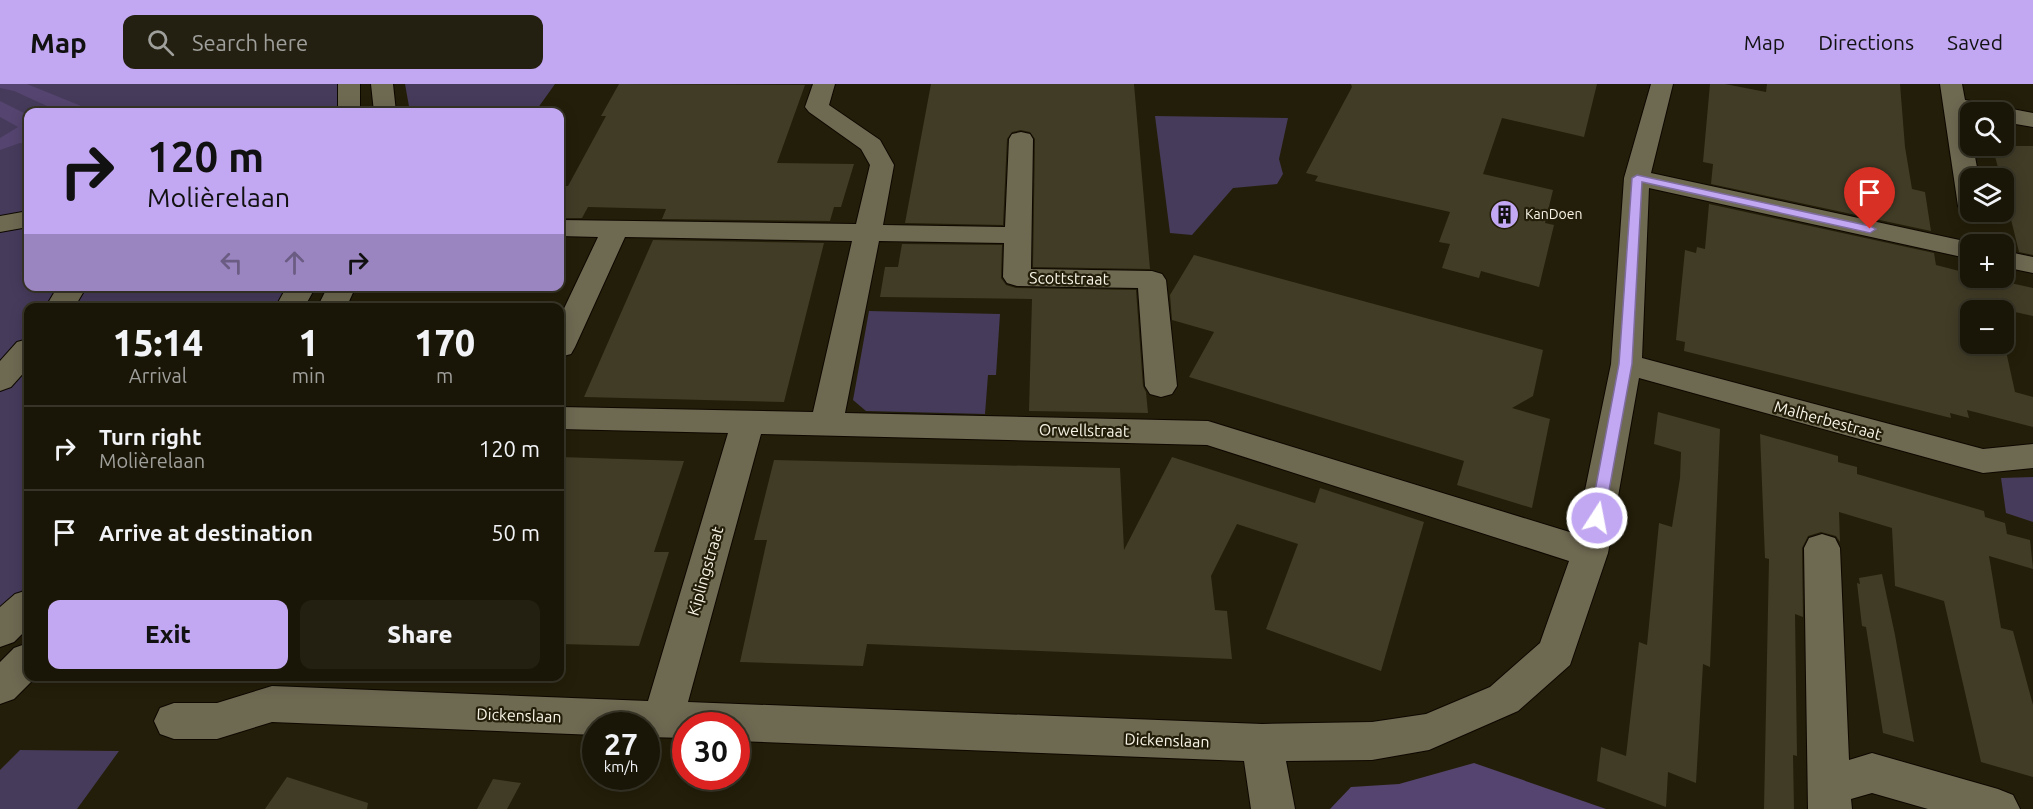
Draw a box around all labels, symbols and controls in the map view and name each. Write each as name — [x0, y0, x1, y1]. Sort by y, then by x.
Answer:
search box — [123, 15, 543, 69]
icon: search — [144, 26, 177, 59]
text: Map — [30, 27, 87, 58]
text: Search here — [192, 30, 308, 55]
text: Map — [1744, 30, 1785, 54]
text: Directions — [1818, 30, 1914, 54]
text: Saved — [1947, 30, 2003, 54]
map controls — [1960, 102, 2014, 354]
button: search — [1960, 102, 2014, 156]
icon: right — [48, 132, 126, 210]
text: 120 m — [147, 133, 264, 180]
pin — [1844, 167, 1895, 229]
button: layers — [1960, 168, 2014, 222]
icon: arrive — [1853, 176, 1886, 209]
text: Molièrelaan — [147, 182, 290, 212]
building icon: KanDoen — [1488, 198, 1520, 230]
place label: KanDoen — [1525, 206, 1583, 222]
button: + — [1960, 234, 2014, 288]
icon: left — [215, 246, 248, 279]
icon: ahead — [278, 246, 311, 279]
icon: right — [341, 246, 374, 279]
street label: Scottstraat — [1029, 268, 1110, 288]
button: − — [1960, 300, 2014, 354]
text: 15:14 — [113, 322, 203, 363]
text: 1 — [298, 322, 319, 363]
text: 170 — [414, 322, 475, 363]
text: Arrival — [129, 364, 187, 387]
text: min — [292, 364, 325, 387]
text: m — [436, 364, 453, 387]
street label: Malherbestraat — [1772, 397, 1884, 443]
street label: Orwellstraat — [1039, 420, 1130, 440]
text: Turn right — [99, 424, 201, 449]
icon: right — [48, 432, 81, 465]
text: 120 m — [479, 436, 540, 461]
text: Molièrelaan — [99, 449, 205, 472]
position arrow — [1565, 486, 1629, 550]
icon: arrive — [48, 516, 81, 549]
text: Arrive at destination — [99, 520, 313, 545]
text: 50 m — [491, 520, 540, 545]
street label: Kiplingstraat — [684, 524, 726, 618]
button: Exit — [48, 600, 288, 669]
button: Share — [300, 600, 540, 669]
street label: Dickenslaan — [476, 705, 562, 725]
speed limit sign: 30 — [672, 712, 750, 790]
text: 27 — [604, 727, 638, 761]
street label: Dickenslaan — [1124, 730, 1210, 750]
text: km/h — [604, 758, 638, 775]

